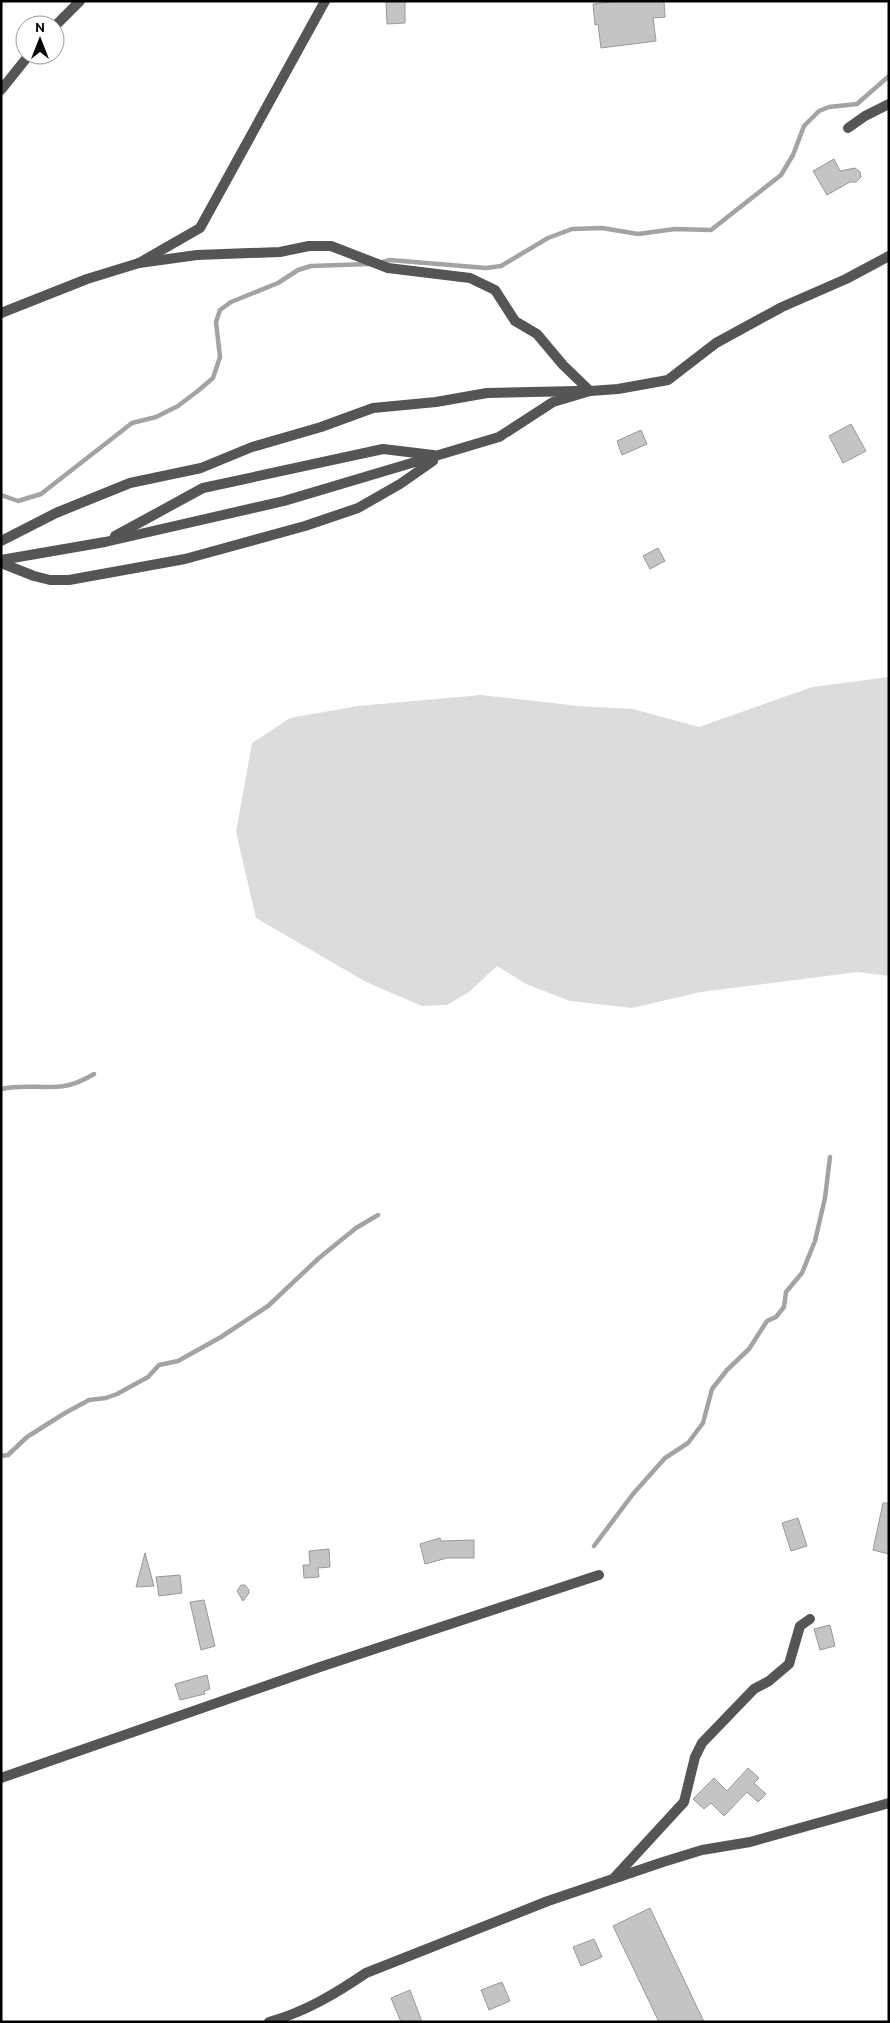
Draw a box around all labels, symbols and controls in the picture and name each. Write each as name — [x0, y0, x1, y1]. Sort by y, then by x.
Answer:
north arrow — [15, 15, 65, 65]
text: N — [35, 20, 45, 37]

